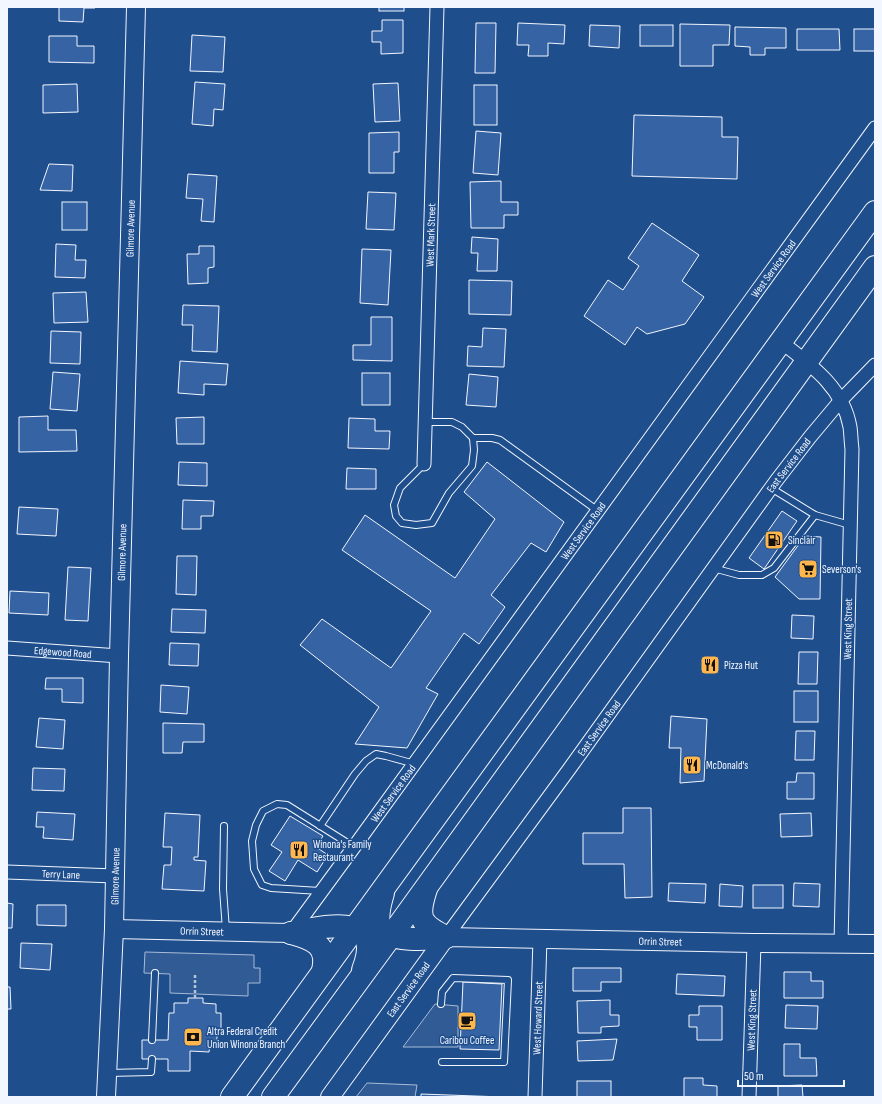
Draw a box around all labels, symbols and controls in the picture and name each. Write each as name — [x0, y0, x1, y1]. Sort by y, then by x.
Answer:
street label: Gilmore Avenue — [123, 200, 137, 257]
street label: West Mark Street — [423, 202, 438, 267]
street label: West Service Road — [748, 237, 799, 300]
street label: East Service Road — [763, 435, 814, 495]
street label: West Service Road — [558, 499, 609, 562]
street label: Gilmore Avenue — [114, 523, 129, 581]
fuel station icon: Sinclair — [763, 529, 785, 551]
place label: Sinclair — [788, 534, 815, 547]
supermarket icon: Severson's — [797, 558, 819, 580]
place label: Severson's — [822, 563, 861, 576]
street label: West King Street — [841, 597, 855, 660]
street label: Edgewood Road — [34, 643, 93, 661]
restaurant icon: Pizza Hut — [699, 654, 721, 676]
place label: Pizza Hut — [724, 659, 759, 672]
street label: East Service Road — [574, 697, 623, 758]
restaurant icon: McDonald's — [681, 754, 703, 776]
place label: McDonald's — [706, 759, 748, 772]
street label: West Service Road — [368, 762, 418, 825]
place label: Winona's Family Restaurant — [313, 838, 372, 864]
restaurant icon: Winona's Family Restaurant — [288, 839, 310, 861]
street label: Gilmore Avenue — [108, 847, 122, 905]
street label: Terry Lane — [42, 867, 80, 881]
street label: Orrin Street — [180, 924, 225, 938]
street label: Orrin Street — [638, 934, 683, 948]
street label: East Service Road — [384, 959, 433, 1020]
street label: West Howard Street — [530, 980, 545, 1055]
street label: West King Street — [744, 988, 759, 1051]
cafe icon: Caribou Coffee — [456, 1010, 478, 1032]
place label: Altra Federal Credit Union Winona Branch — [206, 1025, 286, 1051]
bank icon: Altra Federal Credit Union Winona Branch — [182, 1026, 204, 1048]
place label: Caribou Coffee — [440, 1034, 494, 1047]
scale bar — [738, 1062, 844, 1088]
text: 50 m — [744, 1069, 764, 1084]

